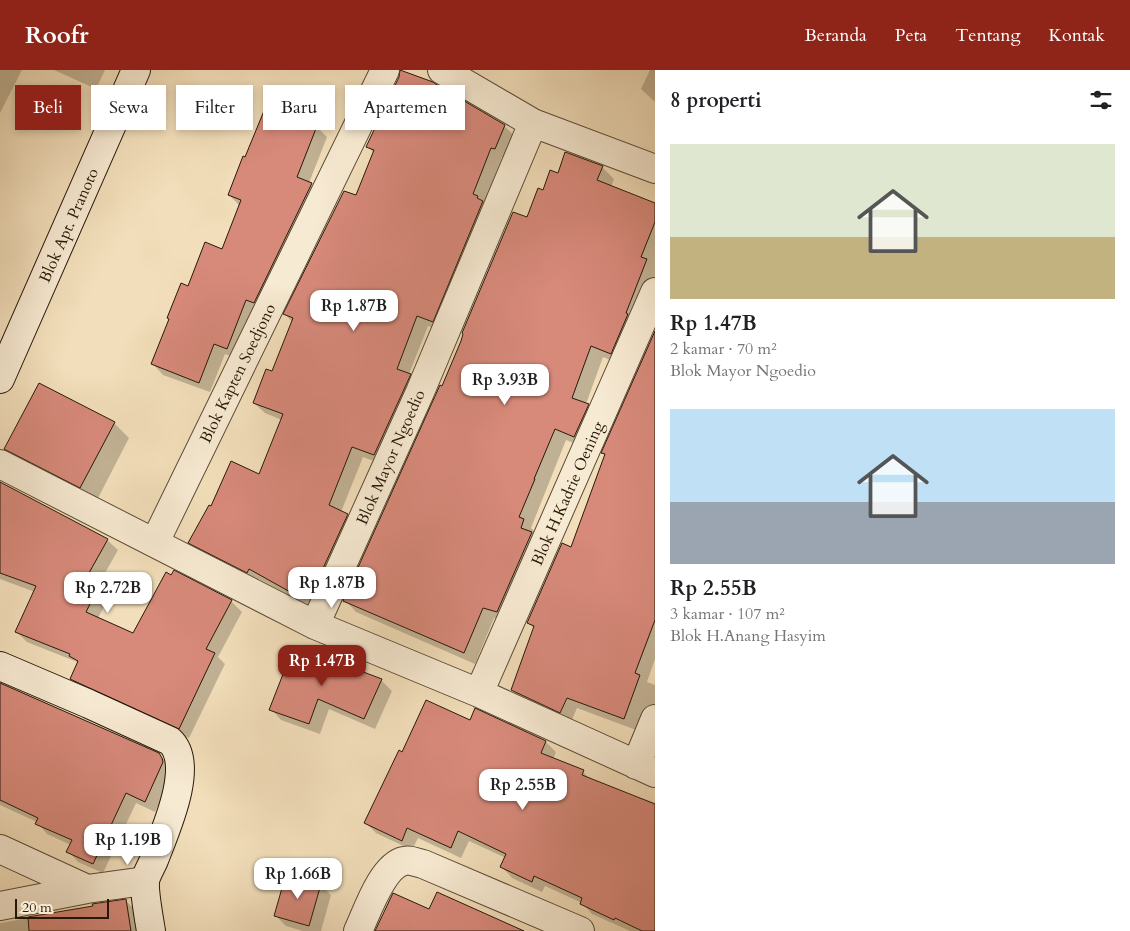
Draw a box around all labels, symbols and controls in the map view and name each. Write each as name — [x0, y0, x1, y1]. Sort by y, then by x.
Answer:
text: Roofr — [25, 19, 89, 52]
text: Beranda — [805, 23, 867, 48]
text: Peta — [895, 23, 927, 48]
text: Tentang — [955, 23, 1021, 48]
text: Kontak — [1049, 23, 1105, 48]
chip: Beli — [15, 85, 81, 130]
chip: Sewa — [91, 85, 166, 130]
chip: Filter — [176, 85, 253, 130]
chip: Baru — [263, 85, 335, 130]
chip: Apartemen — [345, 85, 465, 130]
text: 8 properti — [670, 86, 762, 115]
icon: filters — [1087, 86, 1115, 114]
street label: Blok Apt. Pranoto — [34, 164, 104, 286]
icon: home — [848, 176, 938, 266]
pin: Rp 1.87B — [302, 290, 406, 332]
text: Rp 1.87B — [321, 295, 387, 317]
street label: Blok Kapten Soedjono — [195, 300, 281, 447]
text: Rp 1.47B — [670, 309, 757, 338]
text: 2 kamar · 70 m² — [670, 338, 776, 360]
text: Blok Mayor Ngoedio — [670, 360, 816, 382]
pin: Rp 3.93B — [453, 364, 557, 406]
text: Rp 3.93B — [472, 369, 538, 391]
street label: Blok Mayor Ngoedio — [351, 386, 431, 529]
street label: Blok H.Kadrie Oening — [526, 418, 610, 569]
icon: home — [848, 441, 938, 531]
pin: Rp 1.87B — [280, 566, 384, 609]
pin: Rp 2.72B — [56, 572, 160, 614]
text: Rp 1.87B — [299, 572, 365, 594]
text: Rp 2.55B — [670, 574, 757, 603]
text: Rp 2.72B — [75, 577, 141, 599]
text: 3 kamar · 107 m² — [670, 603, 785, 625]
text: Blok H.Anang Hasyim — [670, 625, 826, 647]
pin: Rp 1.47B — [270, 644, 374, 687]
text: Rp 1.47B — [289, 650, 355, 672]
pin: Rp 2.55B — [471, 768, 575, 811]
text: Rp 2.55B — [490, 774, 556, 796]
pin: Rp 1.19B — [76, 824, 180, 866]
text: Rp 1.19B — [95, 829, 161, 851]
pin: Rp 1.66B — [246, 858, 350, 900]
text: Rp 1.66B — [265, 863, 331, 885]
scale bar — [15, 896, 109, 919]
text: 20 m — [22, 898, 52, 917]

